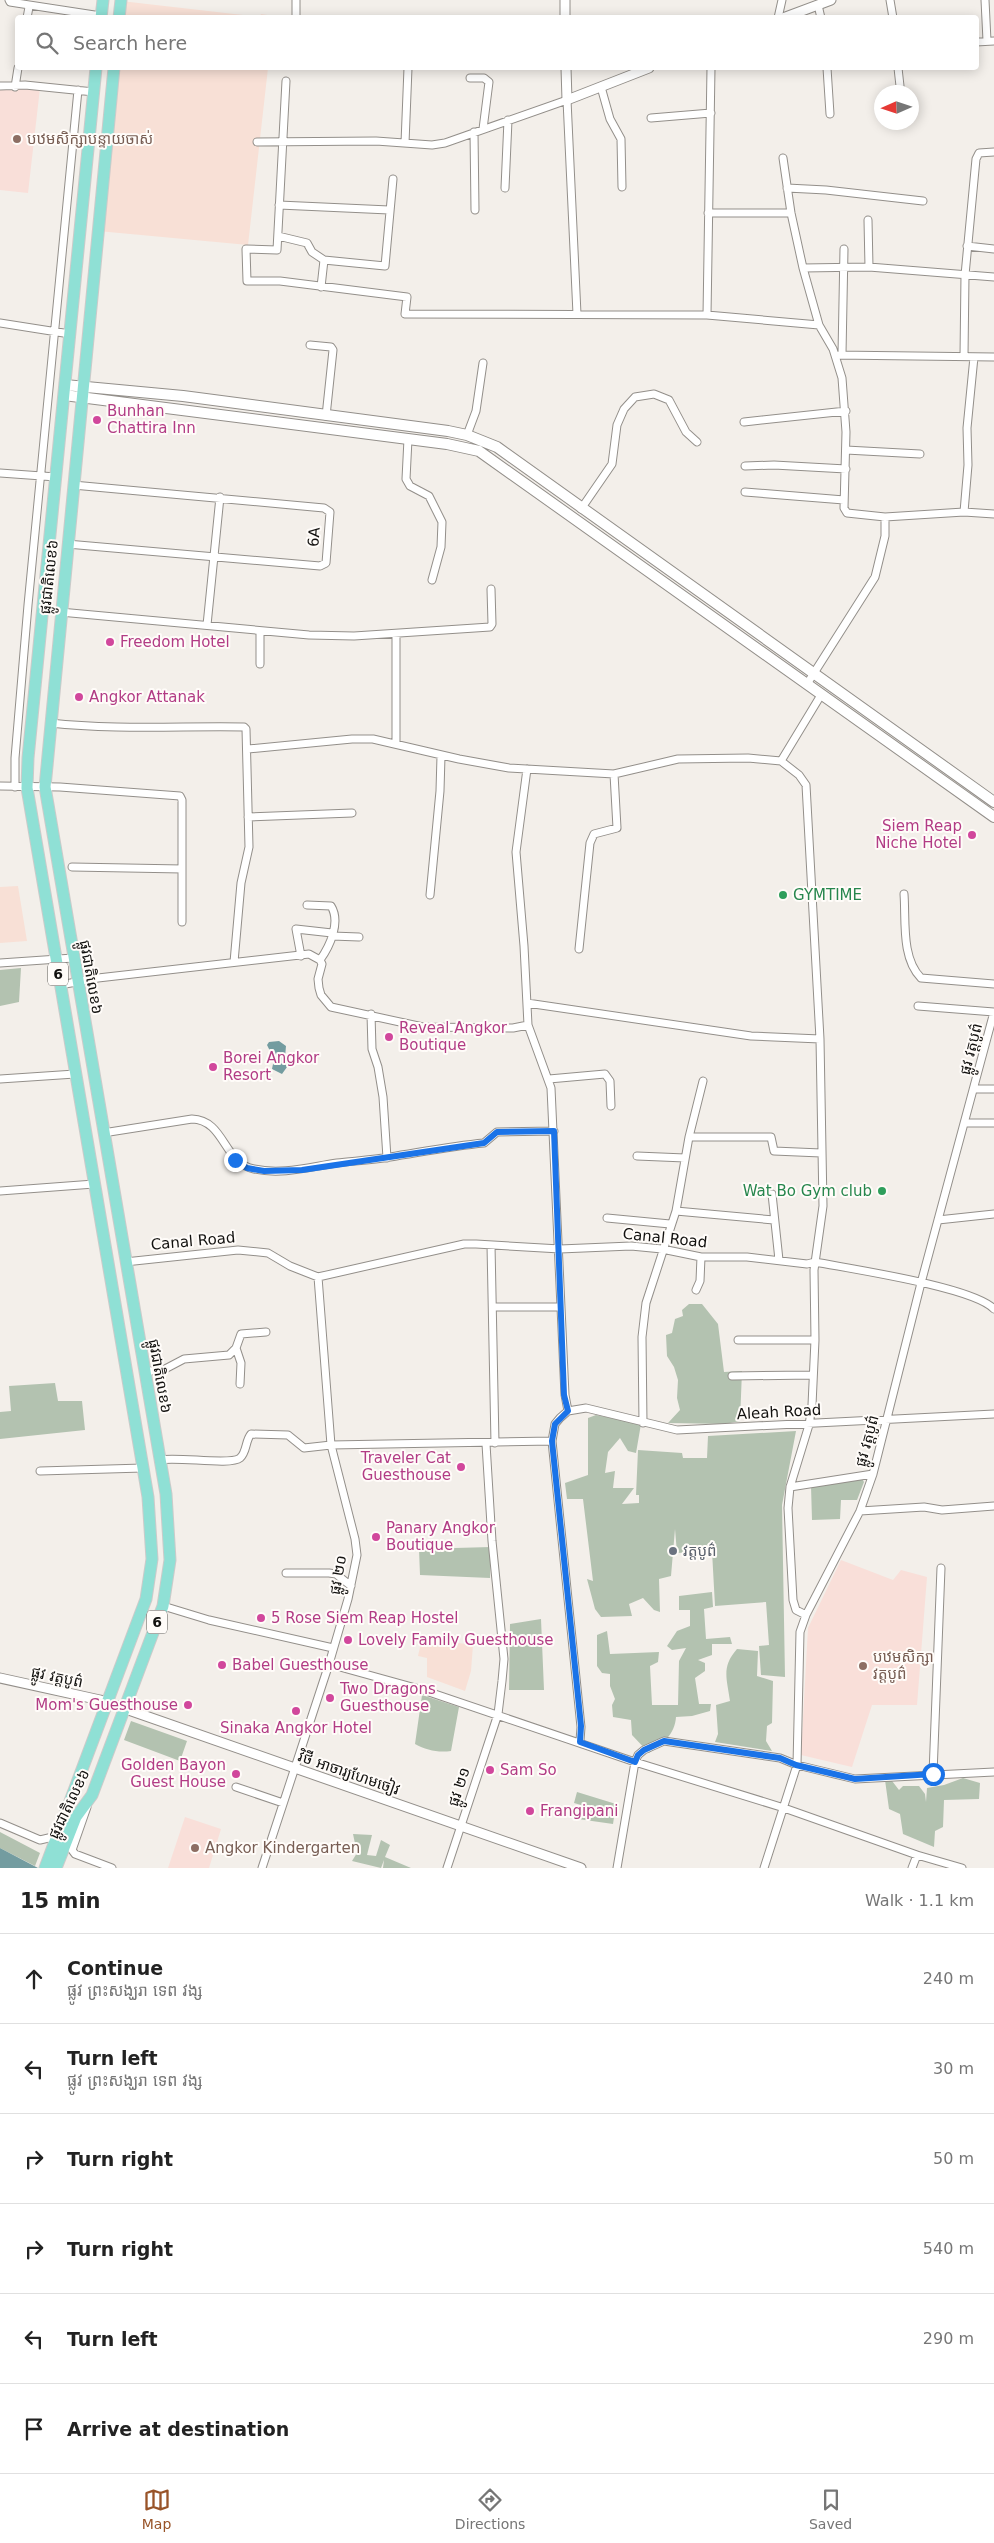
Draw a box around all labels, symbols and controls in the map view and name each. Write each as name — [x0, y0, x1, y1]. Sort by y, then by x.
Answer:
search box — [15, 15, 979, 70]
icon: search — [33, 29, 61, 57]
text: Search here — [73, 32, 187, 54]
north arrow — [874, 85, 919, 130]
place label: បឋមសិក្សាបន្ទាយចាស់ — [27, 130, 153, 148]
marker: បឋមសិក្សាបន្ទាយចាស់ — [11, 133, 23, 145]
place label: Bunhan Chattira Inn — [107, 402, 196, 437]
marker: Bunhan Chattira Inn — [91, 414, 103, 426]
street label: 6A — [304, 526, 324, 548]
street label: ផ្លូវជាតិលេខ៦ — [36, 539, 66, 616]
place label: Freedom Hotel — [120, 633, 230, 651]
marker: Freedom Hotel — [104, 636, 116, 648]
place label: Angkor Attanak — [89, 688, 205, 706]
marker: Angkor Attanak — [73, 691, 85, 703]
place label: Siem Reap Niche Hotel — [875, 817, 962, 852]
marker: Siem Reap Niche Hotel — [966, 829, 978, 841]
place label: GYMTIME — [793, 886, 862, 904]
marker: GYMTIME — [777, 889, 789, 901]
street label: ផ្លូវជាតិលេខ៦ — [71, 938, 106, 1016]
road number: 6 — [48, 962, 68, 986]
place label: Reveal Angkor Boutique — [399, 1019, 508, 1054]
street label: ផ្លូវ វត្តបូព៌ — [956, 1021, 990, 1078]
marker: Reveal Angkor Boutique — [383, 1031, 395, 1043]
place label: Borei Angkor Resort — [223, 1049, 320, 1084]
marker: Borei Angkor Resort — [207, 1061, 219, 1073]
route end — [224, 1149, 247, 1172]
place label: Wat Bo Gym club — [743, 1182, 872, 1200]
marker: Wat Bo Gym club — [876, 1185, 888, 1197]
street label: Canal Road — [622, 1225, 708, 1251]
street label: Canal Road — [150, 1228, 236, 1254]
street label: ផ្លូវជាតិលេខ៦ — [140, 1337, 175, 1415]
street label: Aleah Road — [736, 1401, 822, 1423]
street label: ផ្លូវ វត្តបូព៌ — [851, 1413, 887, 1470]
place label: Traveler Cat Guesthouse — [360, 1449, 451, 1484]
marker: Traveler Cat Guesthouse — [455, 1461, 467, 1473]
place label: Panary Angkor Boutique — [386, 1519, 496, 1554]
marker: Panary Angkor Boutique — [370, 1531, 382, 1543]
place label: វត្តបូព៌ — [683, 1542, 716, 1560]
marker: វត្តបូព៌ — [667, 1545, 679, 1557]
street label: ផ្លូវ ២០ — [326, 1554, 355, 1597]
place label: 5 Rose Siem Reap Hostel — [271, 1609, 458, 1627]
road number: 6 — [147, 1610, 167, 1634]
marker: 5 Rose Siem Reap Hostel — [255, 1612, 267, 1624]
place label: Lovely Family Guesthouse — [358, 1631, 554, 1649]
marker: Lovely Family Guesthouse — [342, 1634, 354, 1646]
place label: បឋមសិក្សា វត្តបូព៌ — [873, 1648, 934, 1683]
place label: Babel Guesthouse — [232, 1656, 368, 1674]
marker: Babel Guesthouse — [216, 1659, 228, 1671]
marker: បឋមសិក្សា វត្តបូព៌ — [857, 1660, 869, 1672]
street label: ផ្លូវ វត្តបូព៌ — [28, 1663, 85, 1696]
place label: Two Dragons Guesthouse — [339, 1680, 436, 1715]
marker: Two Dragons Guesthouse — [324, 1692, 336, 1704]
place label: Mom's Guesthouse — [35, 1696, 178, 1714]
marker: Mom's Guesthouse — [182, 1699, 194, 1711]
marker: Sinaka Angkor Hotel — [290, 1705, 302, 1717]
place label: Sinaka Angkor Hotel — [220, 1719, 372, 1737]
street label: វិថី អាចារ្យហែមចៀវ — [296, 1746, 403, 1799]
place label: Golden Bayon Guest House — [121, 1756, 226, 1791]
place label: Sam So — [500, 1761, 557, 1779]
route start — [922, 1763, 945, 1786]
marker: Sam So — [484, 1764, 496, 1776]
street label: ផ្លូវ ២១ — [444, 1765, 478, 1810]
street label: ផ្លូវជាតិលេខ៦ — [44, 1766, 98, 1844]
marker: Golden Bayon Guest House — [230, 1768, 242, 1780]
place label: Frangipani — [540, 1802, 618, 1820]
marker: Frangipani — [524, 1805, 536, 1817]
place label: Angkor Kindergarten — [205, 1839, 360, 1857]
marker: Angkor Kindergarten — [189, 1842, 201, 1854]
text: 15 min — [20, 1889, 101, 1913]
text: Walk · 1.1 km — [865, 1891, 974, 1910]
text: Continue — [67, 1957, 163, 1979]
icon: ahead — [20, 1965, 48, 1993]
text: 240 m — [923, 1969, 974, 1988]
text: ផ្លូវ ព្រះសង្ឃរា ទេព វង្ស — [67, 1981, 203, 2000]
text: Turn left — [67, 2047, 158, 2069]
icon: left — [20, 2055, 48, 2083]
text: 30 m — [933, 2059, 974, 2078]
text: ផ្លូវ ព្រះសង្ឃរា ទេព វង្ស — [67, 2071, 203, 2090]
icon: right — [20, 2145, 48, 2173]
text: Turn right — [67, 2148, 173, 2170]
text: 50 m — [933, 2149, 974, 2168]
icon: right — [20, 2235, 48, 2263]
text: Turn right — [67, 2238, 173, 2260]
text: 540 m — [923, 2239, 974, 2258]
icon: left — [20, 2325, 48, 2353]
text: Turn left — [67, 2328, 158, 2350]
text: 290 m — [923, 2329, 974, 2348]
icon: arrive — [20, 2415, 48, 2443]
text: Arrive at destination — [67, 2418, 289, 2440]
tab: Map — [142, 2486, 171, 2532]
tab: Directions — [455, 2486, 525, 2532]
tab: Saved — [809, 2486, 852, 2532]

